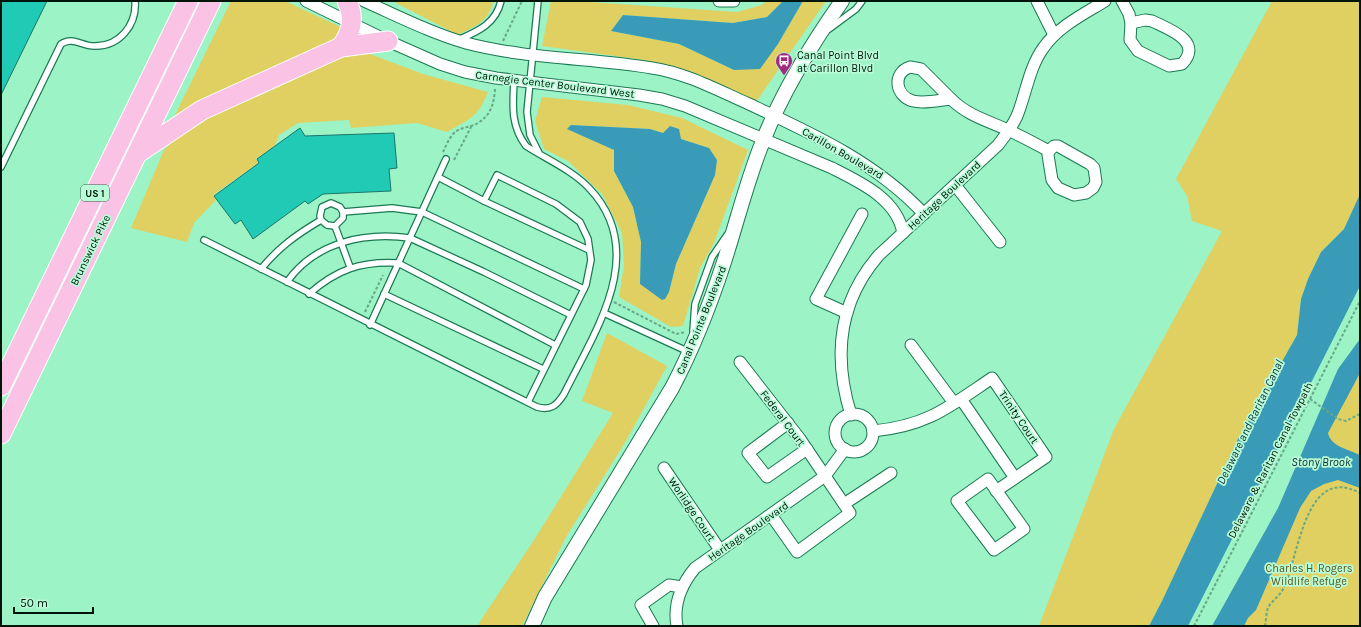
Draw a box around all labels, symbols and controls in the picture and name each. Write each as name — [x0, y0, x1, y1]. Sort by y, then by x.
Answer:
place label: Canal Point Blvd at Carillon Blvd — [797, 49, 879, 75]
bus stop icon: Canal Point Blvd at Carillon Blvd — [774, 51, 794, 76]
street label: Carnegie Center Boulevard West — [475, 68, 635, 101]
street label: Carillon Boulevard — [800, 125, 886, 182]
street label: Heritage Boulevard — [905, 158, 984, 233]
road number: US 1 — [81, 185, 109, 201]
street label: Brunswick Pike — [68, 213, 113, 288]
street label: Canal Pointe Boulevard — [674, 264, 729, 376]
water label: Delaware and Raritan Canal — [1214, 357, 1286, 487]
street label: Delaware & Raritan Canal Towpath — [1225, 380, 1316, 540]
street label: Federal Court — [757, 388, 808, 449]
street label: Trinity Court — [996, 388, 1041, 446]
water label: Stony Brook — [1291, 455, 1352, 469]
street label: Worlidge Court — [665, 475, 718, 544]
street label: Heritage Boulevard — [706, 499, 791, 564]
park label: Charles H. Rogers Wildlife Refuge — [1266, 562, 1353, 588]
scale bar — [14, 589, 93, 615]
text: 50 m — [20, 596, 48, 610]

